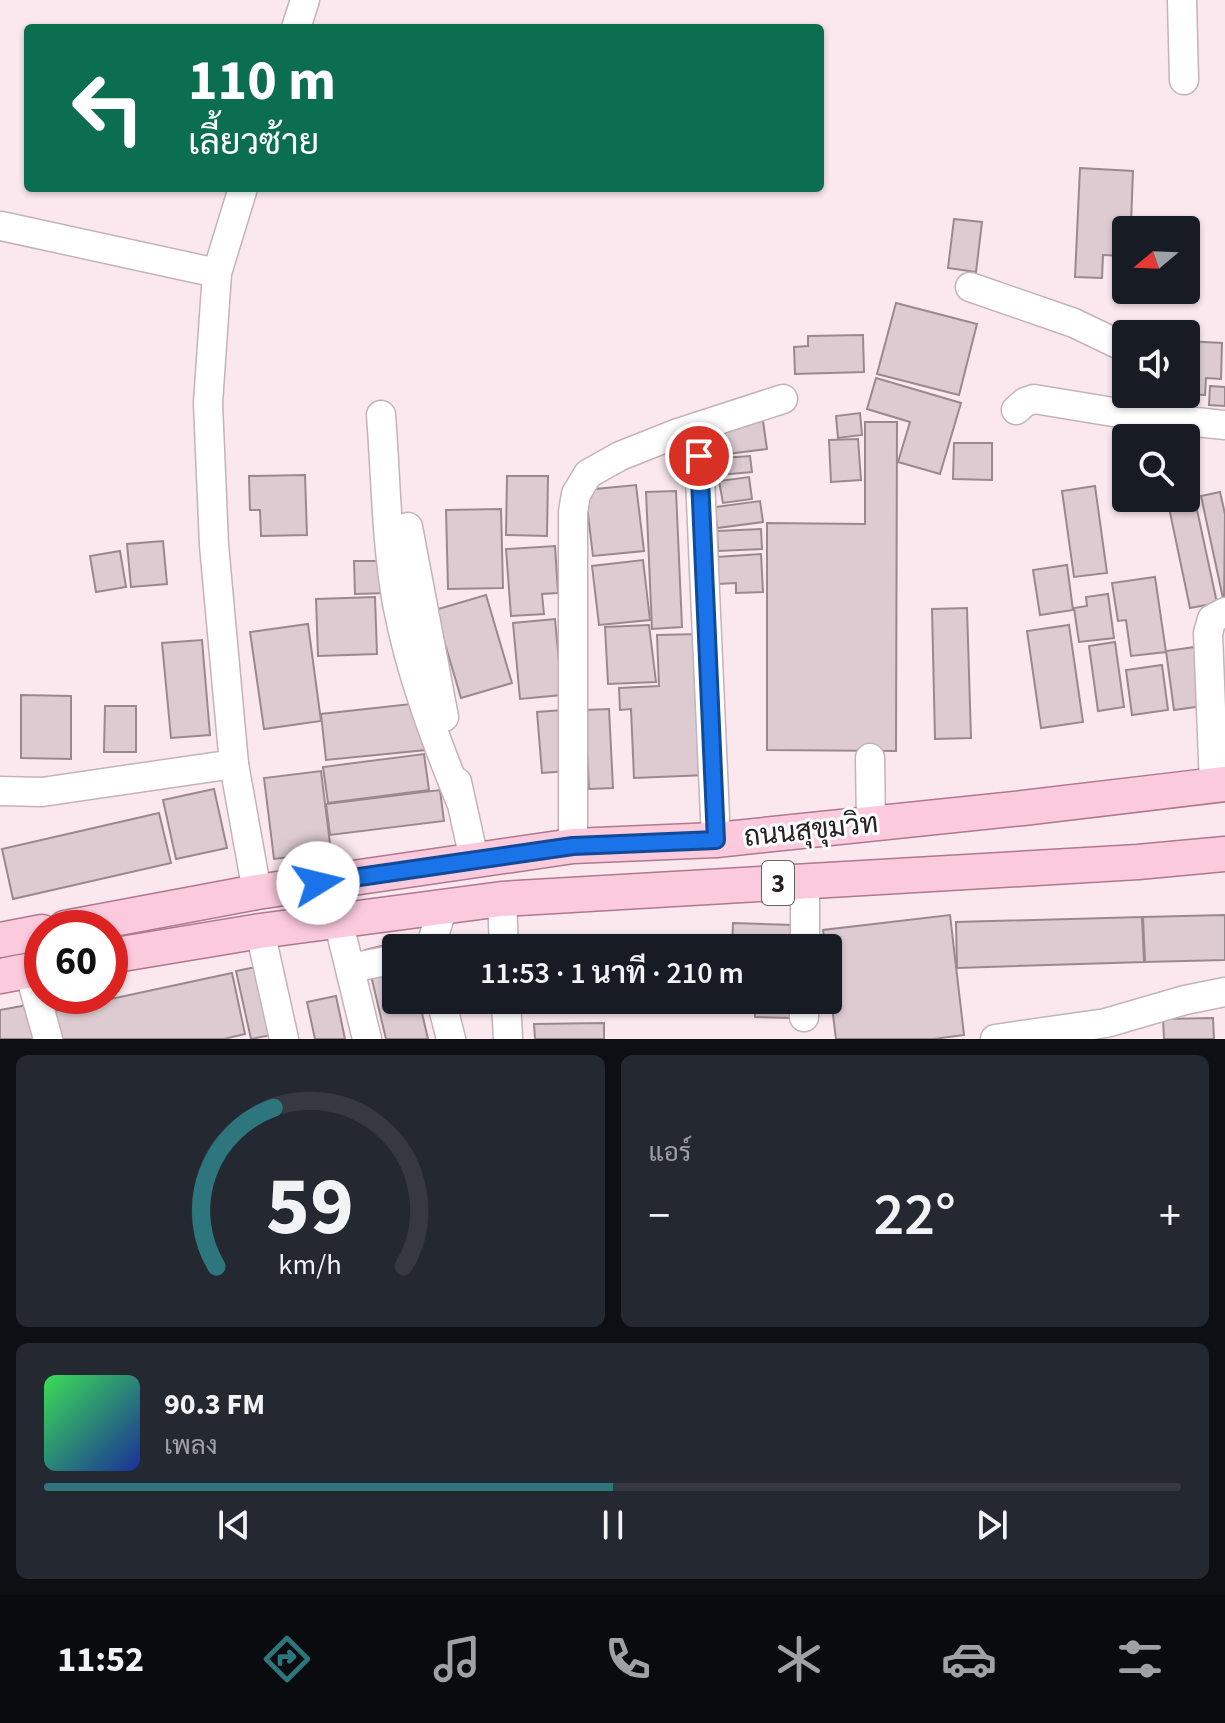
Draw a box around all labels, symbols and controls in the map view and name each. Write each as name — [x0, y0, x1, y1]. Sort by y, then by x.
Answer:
text: 110 m — [188, 42, 336, 121]
icon: left — [56, 56, 160, 160]
text: เลี้ยวซ้าย — [188, 117, 319, 168]
north arrow — [1112, 216, 1200, 304]
map controls — [1112, 216, 1200, 512]
button: sound — [1112, 320, 1200, 408]
pin — [665, 422, 733, 490]
button: search — [1112, 424, 1200, 512]
icon: arrive — [677, 434, 721, 478]
street label: ถนนสุขุมวิท — [742, 803, 880, 857]
position arrow — [276, 841, 360, 925]
road number: 3 — [762, 861, 794, 905]
speed limit sign: 60 — [24, 910, 128, 1014]
text: 11:53 · 1 นาที · 210 m — [480, 952, 744, 995]
text: แอร์ — [649, 1134, 691, 1171]
text: 59 — [266, 1148, 354, 1266]
text: 22° — [874, 1173, 956, 1258]
text: − — [649, 1185, 670, 1248]
text: + — [1159, 1185, 1181, 1248]
text: km/h — [279, 1245, 342, 1285]
text: 90.3 FM — [164, 1383, 265, 1426]
text: เพลง — [164, 1427, 218, 1464]
icon: previous — [212, 1503, 256, 1547]
icon: pause — [591, 1503, 635, 1547]
icon: next — [970, 1503, 1014, 1547]
icon: directions — [259, 1631, 315, 1687]
icon: music — [429, 1631, 485, 1687]
icon: phone — [600, 1631, 656, 1687]
icon: climate — [771, 1631, 827, 1687]
icon: car — [941, 1631, 997, 1687]
icon: filters — [1112, 1631, 1168, 1687]
text: 11:52 — [57, 1634, 144, 1685]

